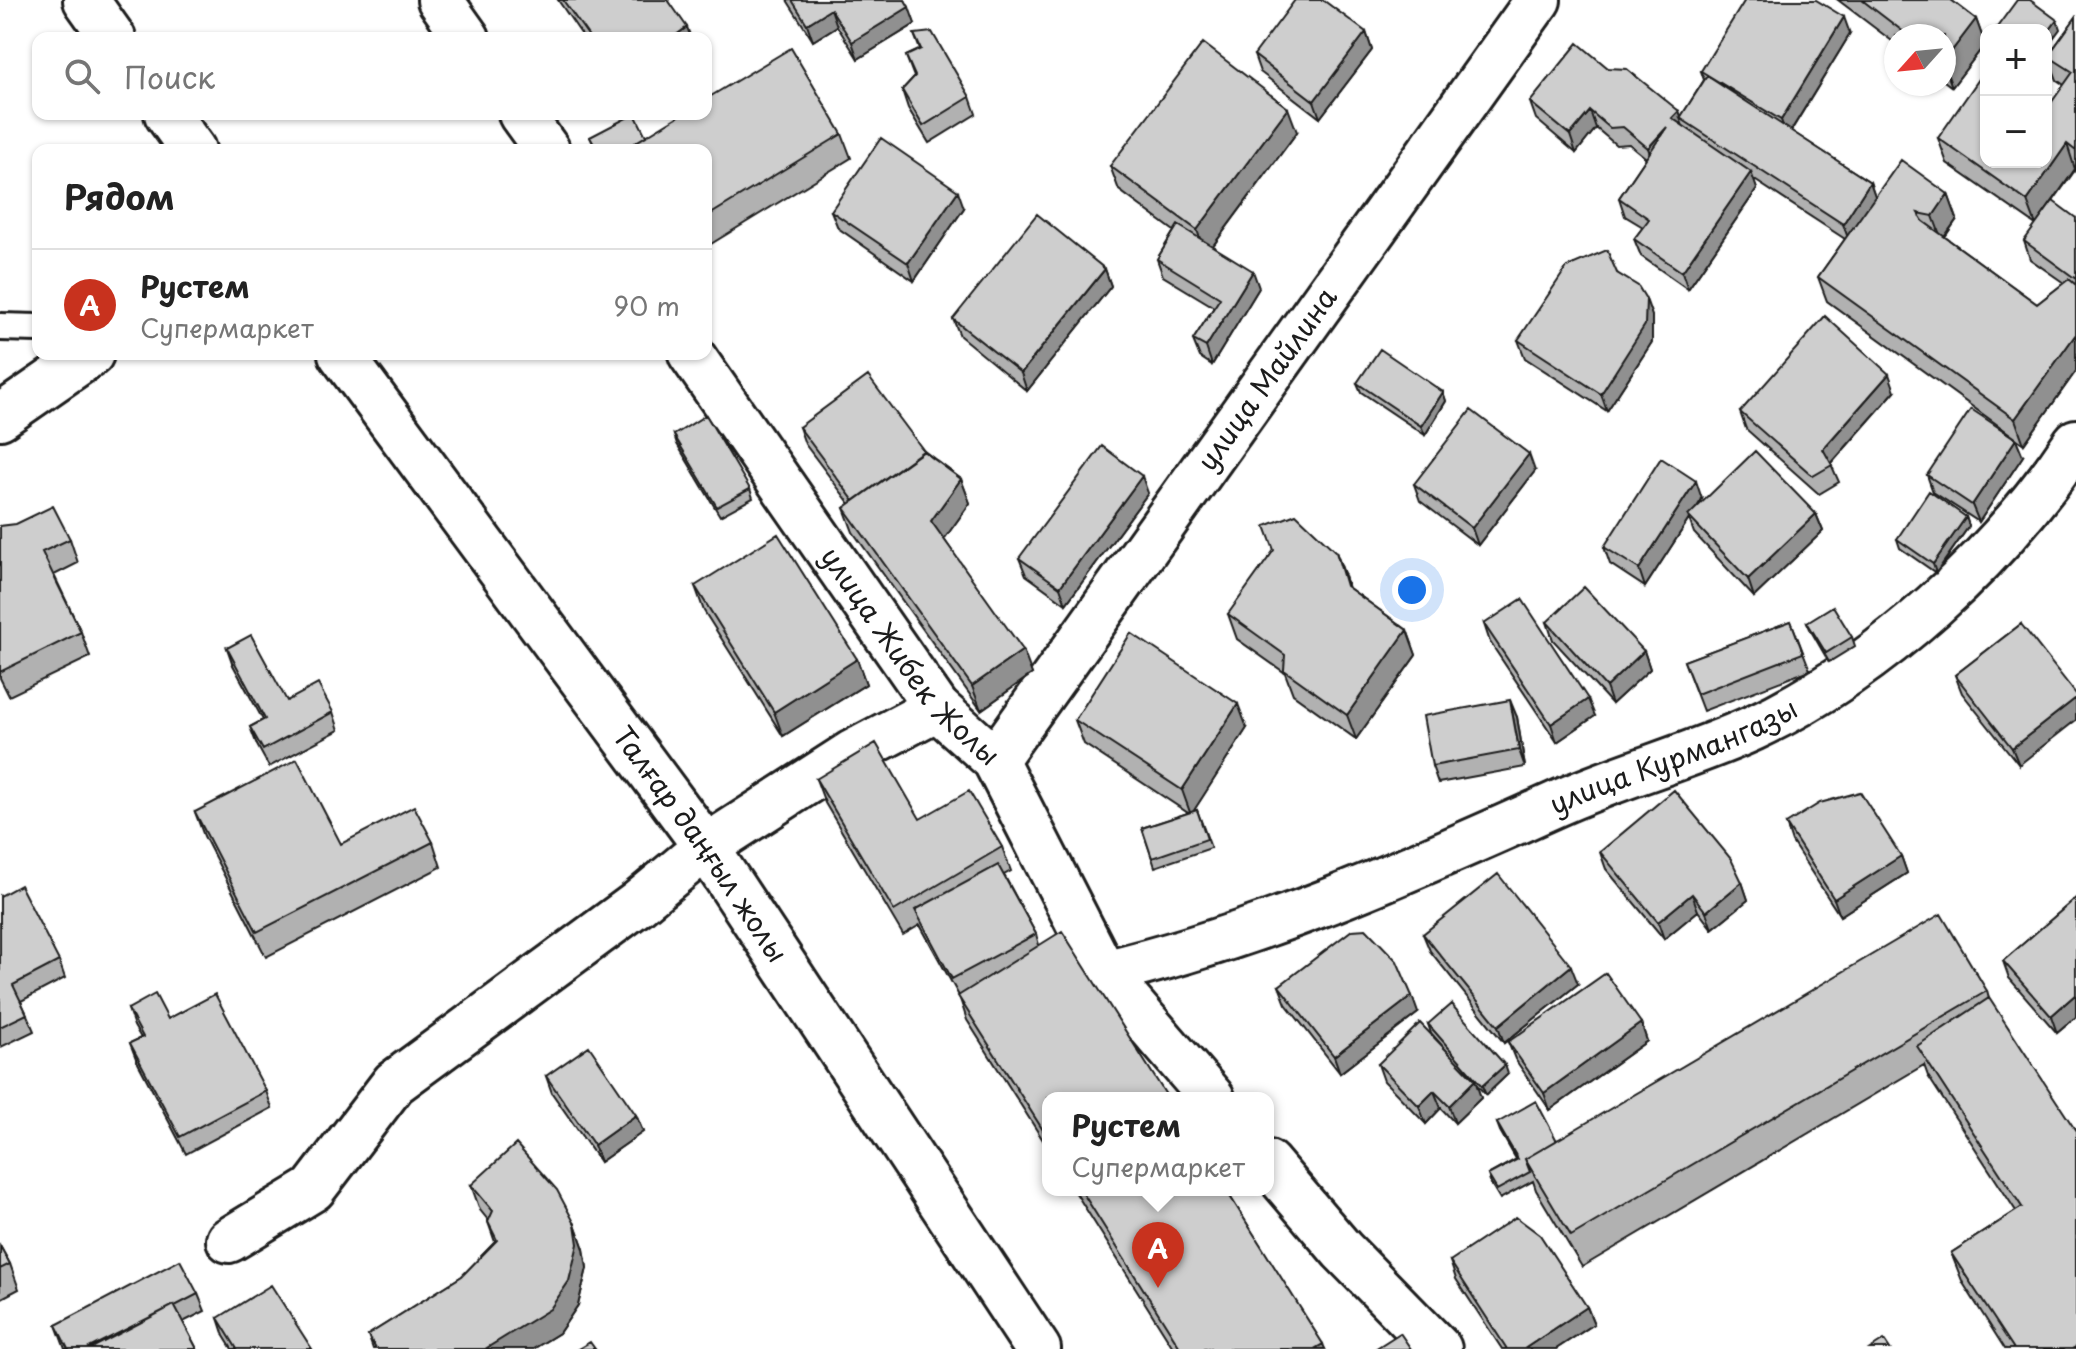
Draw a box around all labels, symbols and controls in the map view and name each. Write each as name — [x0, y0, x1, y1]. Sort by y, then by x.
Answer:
north arrow — [1884, 24, 1956, 96]
map controls — [1980, 24, 2052, 168]
button: + — [1980, 24, 2052, 96]
search box — [32, 32, 712, 120]
icon: search — [60, 54, 104, 98]
text: Поиск — [124, 54, 215, 99]
button: − — [1980, 96, 2052, 168]
text: Рядом — [64, 170, 175, 222]
text: Рустем — [140, 263, 250, 308]
street label: улица Майлина — [1185, 277, 1347, 479]
text: A — [80, 286, 100, 325]
text: 90 m — [613, 286, 680, 325]
text: Супермаркет — [140, 308, 314, 347]
street label: улица Жибек Жолы — [811, 537, 1010, 775]
your location — [1392, 570, 1432, 610]
street label: улица Курмангазы — [1542, 686, 1805, 824]
street label: Талғар даңғыл жолы — [603, 716, 800, 971]
popup — [1042, 1092, 1274, 1196]
text: Рустем — [1071, 1102, 1181, 1147]
text: Супермаркет — [1071, 1147, 1245, 1186]
pin: A — [1132, 1222, 1184, 1288]

